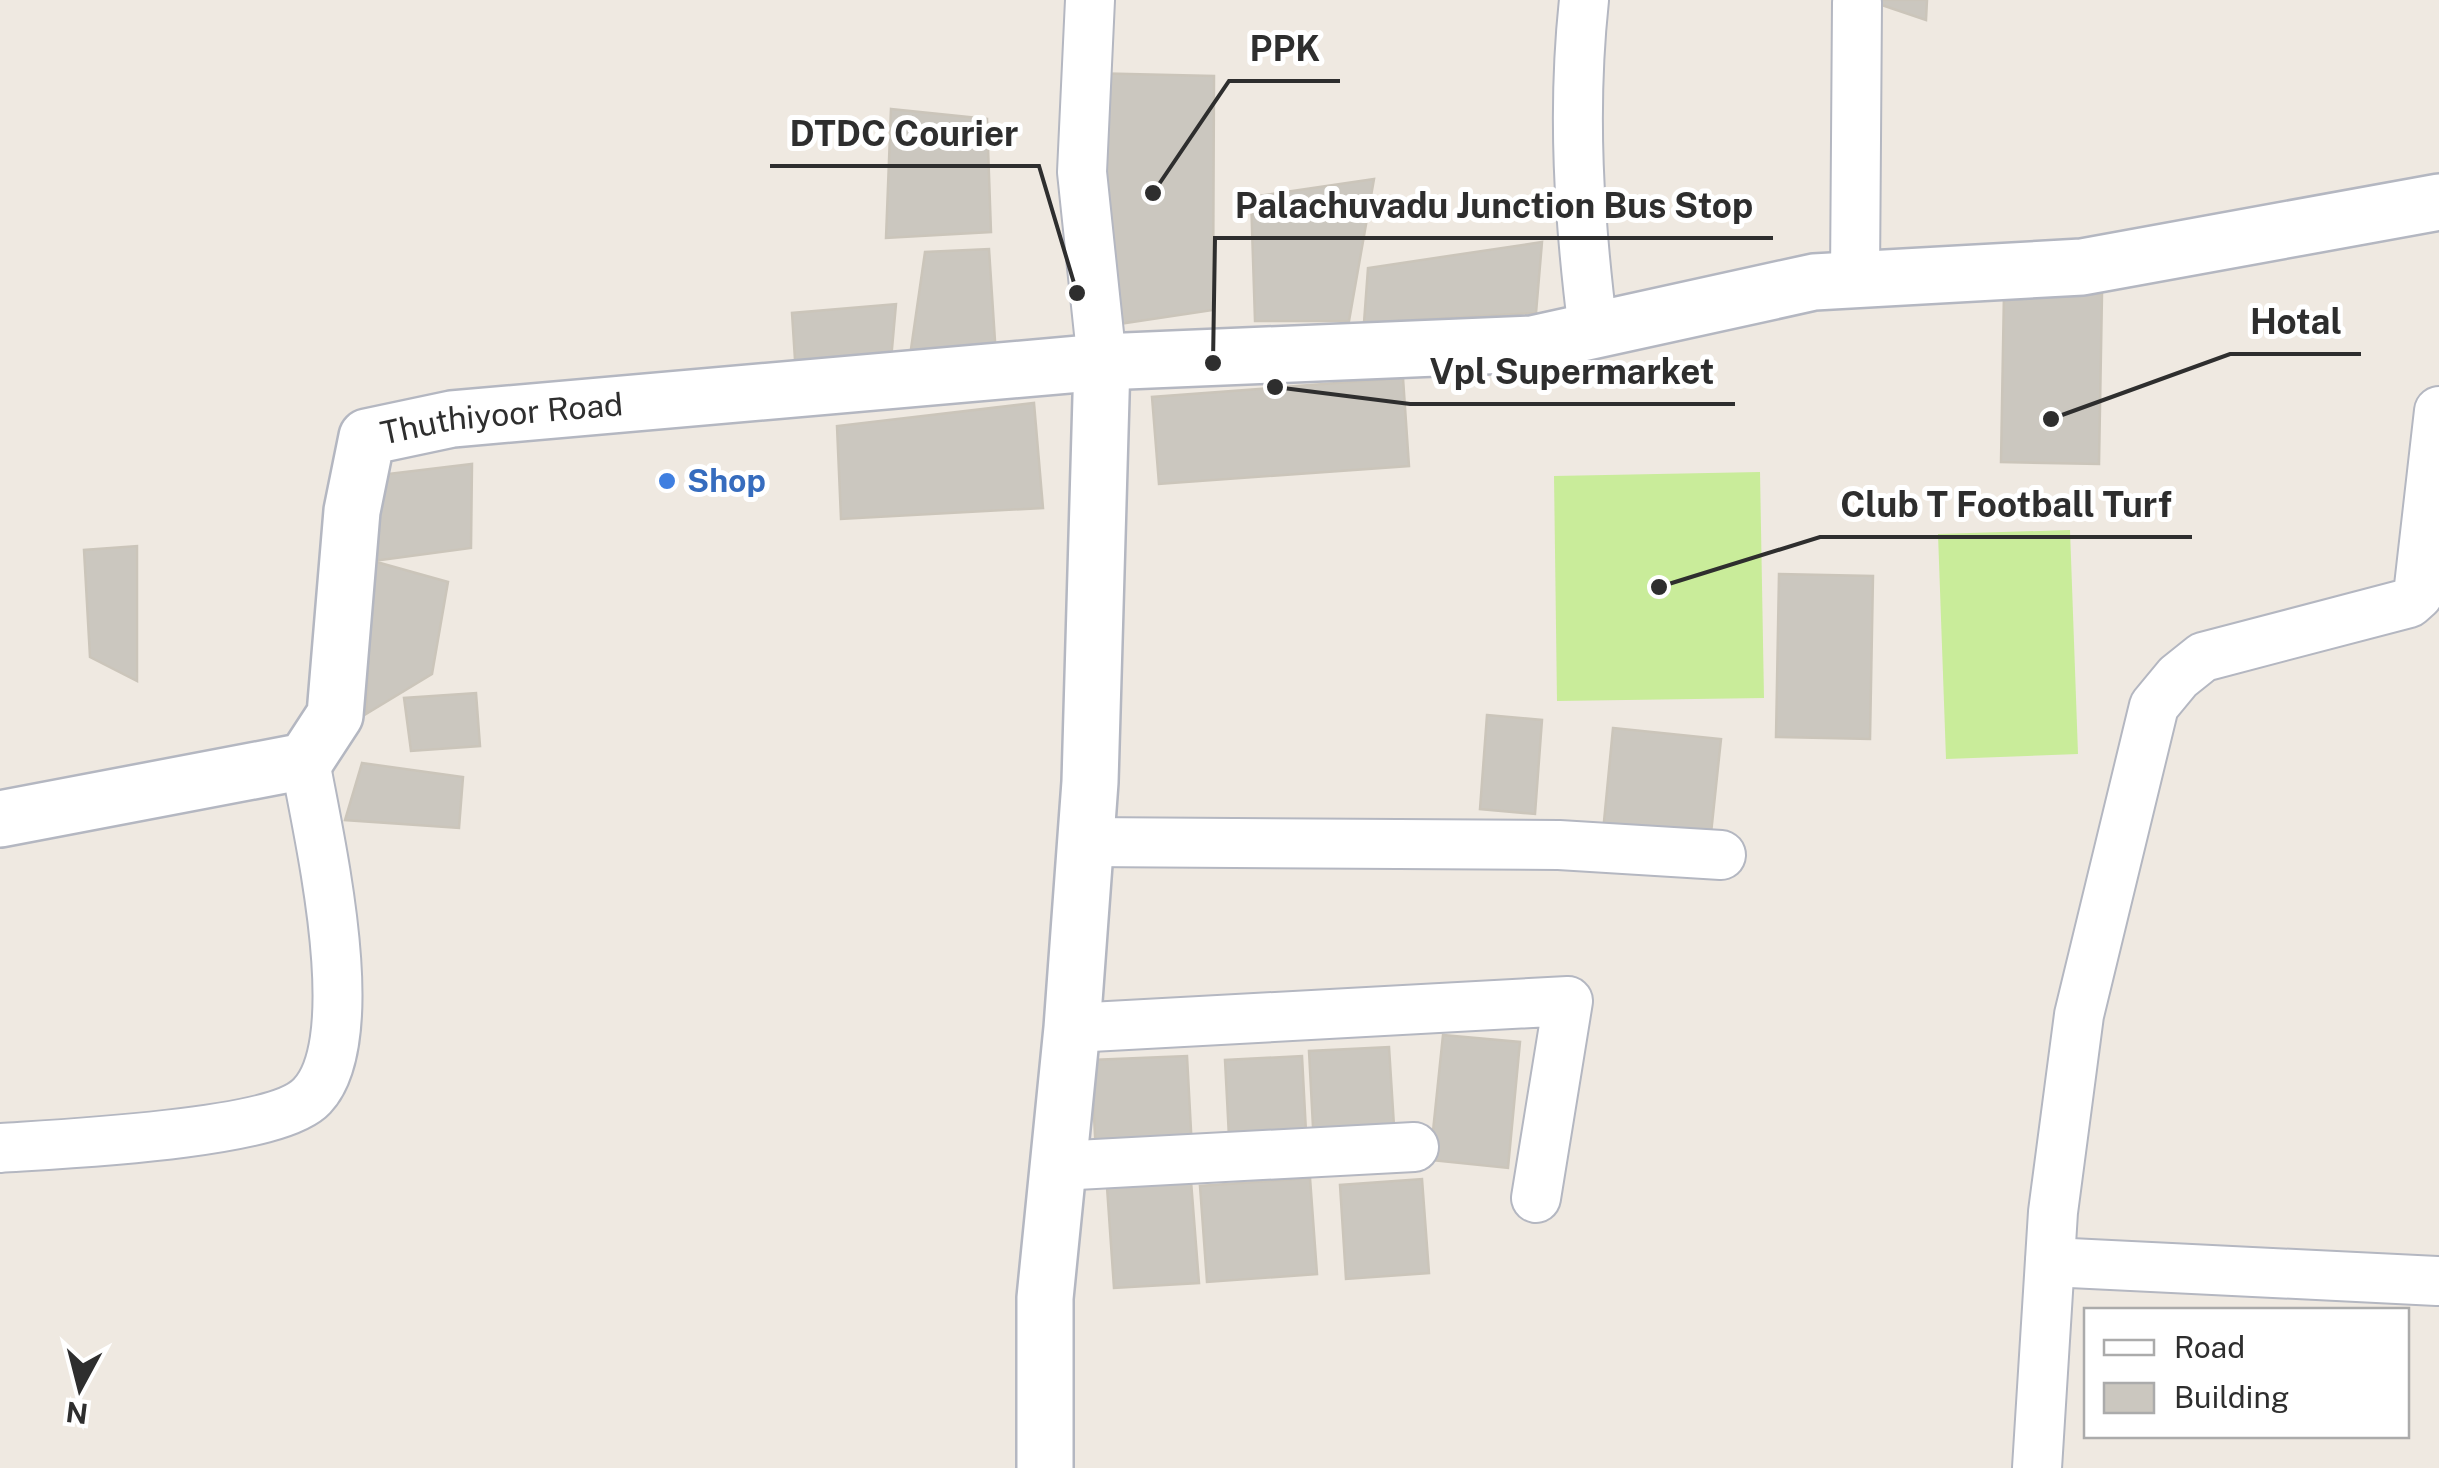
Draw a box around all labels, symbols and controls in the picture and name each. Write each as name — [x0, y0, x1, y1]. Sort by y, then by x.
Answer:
callout: PPK — [1229, 16, 1340, 81]
text: PPK — [1250, 28, 1320, 69]
callout: DTDC Courier — [770, 101, 1039, 166]
text: DTDC Courier — [789, 113, 1019, 154]
callout: Palachuvadu Junction Bus Stop — [1215, 173, 1773, 238]
text: Palachuvadu Junction Bus Stop — [1235, 185, 1753, 226]
callout: Hotal — [2230, 289, 2361, 354]
text: Hotal — [2250, 301, 2342, 342]
callout: Vpl Supermarket — [1410, 339, 1735, 404]
text: Vpl Supermarket — [1430, 351, 1714, 392]
street label: Thuthiyoor Road — [377, 385, 624, 452]
place label: Shop — [687, 462, 766, 499]
marker: Shop — [656, 470, 678, 492]
callout: Club T Football Turf — [1820, 472, 2192, 537]
text: Club T Football Turf — [1840, 484, 2172, 525]
legend — [2084, 1308, 2409, 1438]
text: Road — [2174, 1329, 2245, 1365]
north arrow — [30, 1338, 130, 1438]
text: Building — [2174, 1379, 2289, 1415]
text: N — [64, 1396, 90, 1431]

